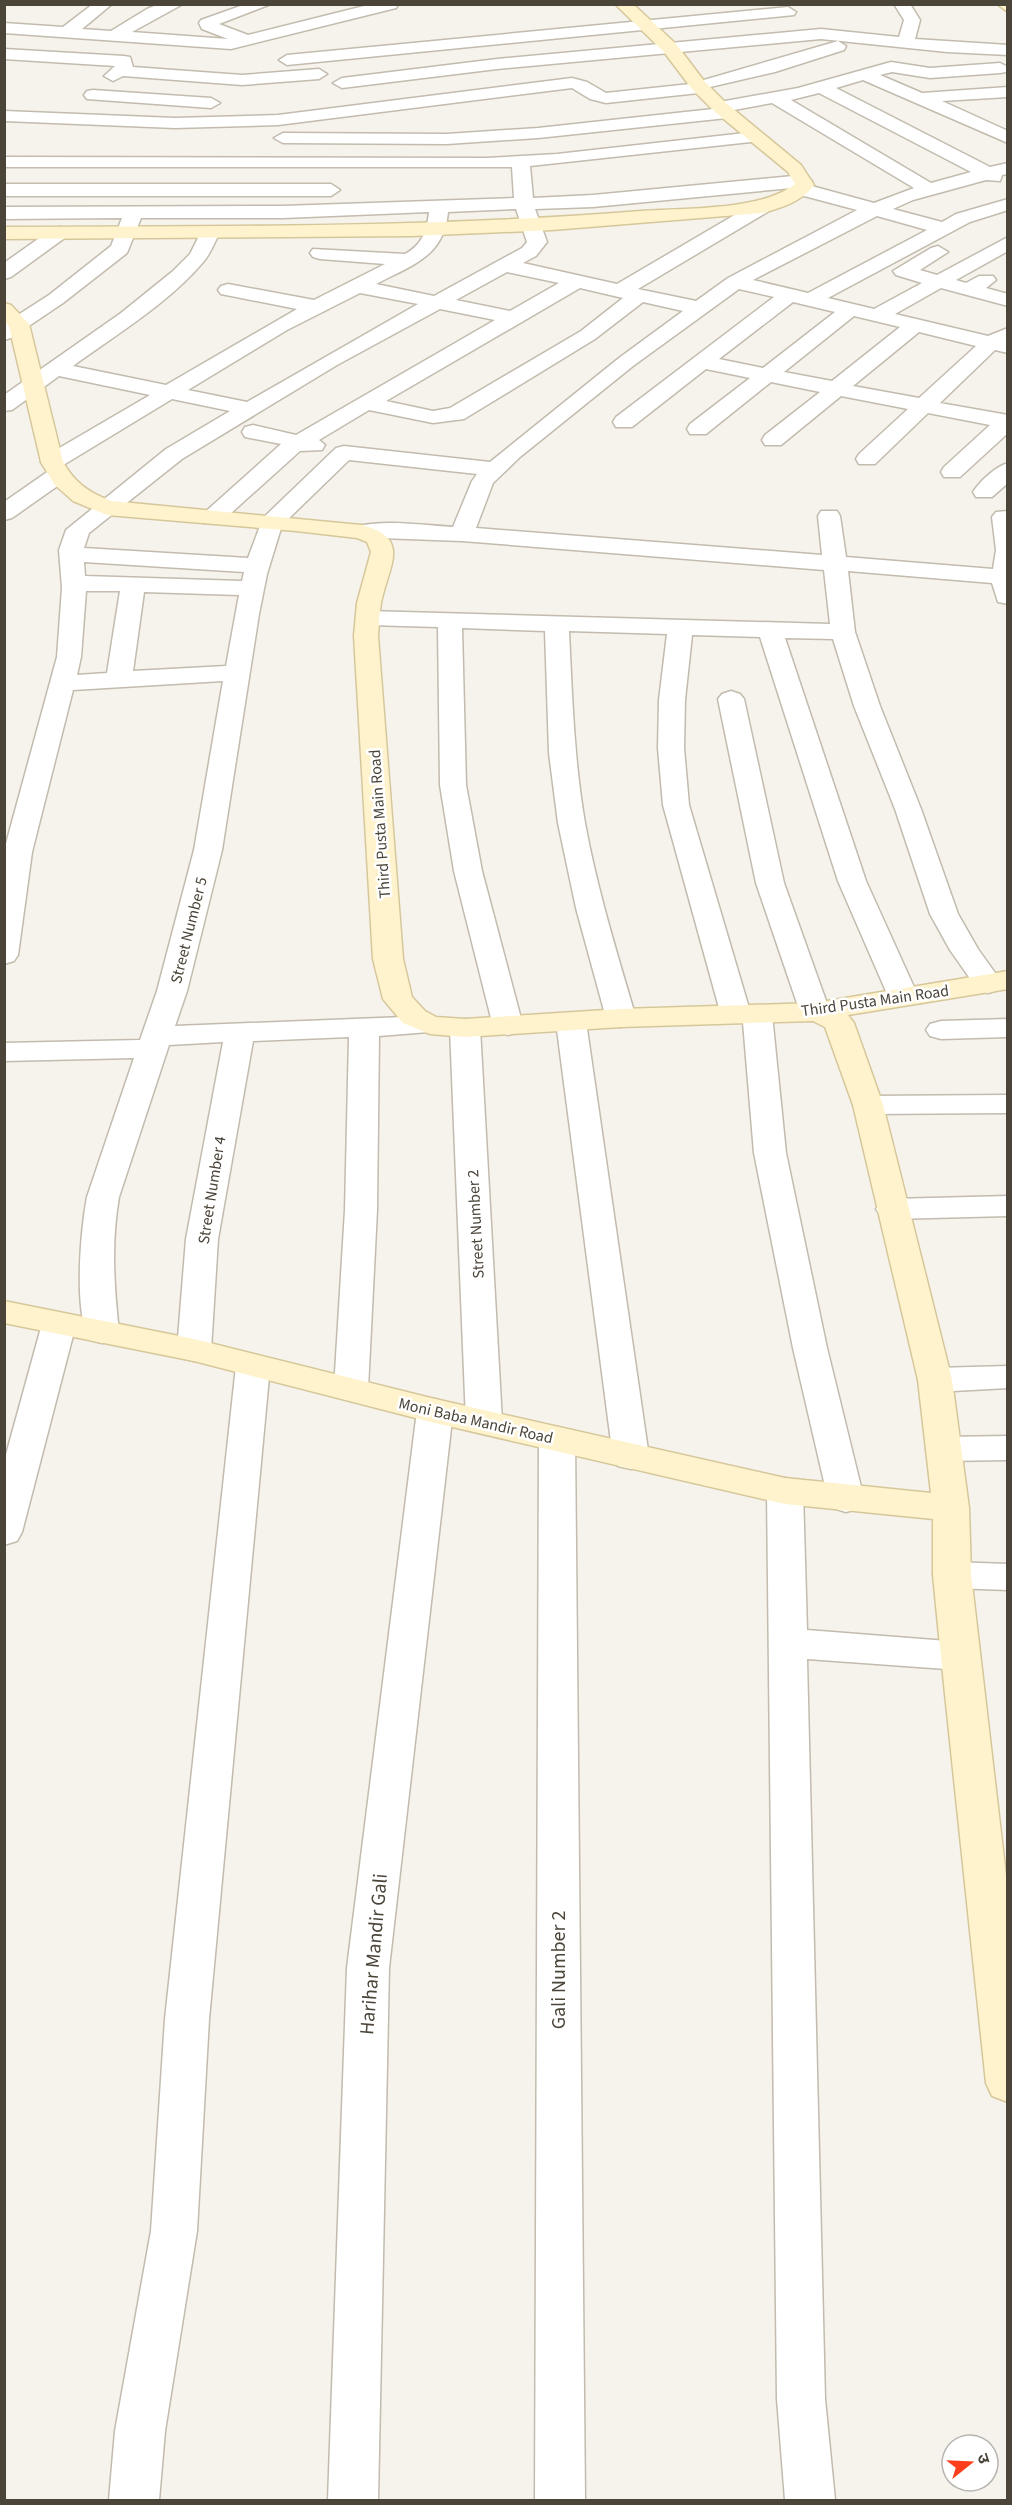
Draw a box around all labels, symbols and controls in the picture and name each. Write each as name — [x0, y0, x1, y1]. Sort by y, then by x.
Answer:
street label: Third Pusta Main Road — [364, 749, 396, 899]
street label: Street Number 5 — [165, 875, 213, 986]
street label: Third Pusta Main Road — [800, 980, 950, 1022]
street label: Street Number 4 — [193, 1135, 231, 1246]
street label: Street Number 2 — [462, 1169, 490, 1279]
street label: Moni Baba Mandir Road — [396, 1392, 555, 1449]
street label: Harihar Mandir Gali — [353, 1872, 395, 2036]
street label: Gali Number 2 — [545, 1911, 573, 2029]
north arrow — [940, 2433, 1000, 2493]
text: उ — [971, 2451, 995, 2467]

